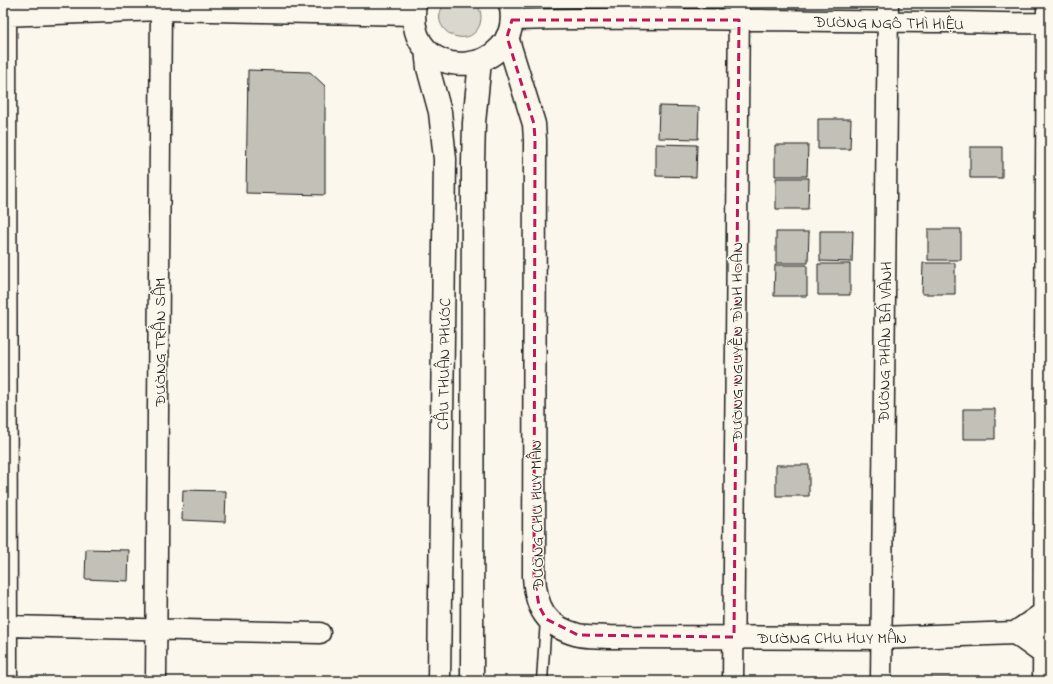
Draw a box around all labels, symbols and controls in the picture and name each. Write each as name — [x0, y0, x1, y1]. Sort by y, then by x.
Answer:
street label: ĐƯỜNG NGÔ THÌ HIỆU — [813, 11, 964, 37]
street label: ĐƯỜNG NGUYỄN ĐÌNH HOÀN — [726, 242, 750, 443]
street label: ĐƯỜNG PHAN BÁ VÀNH — [873, 261, 899, 424]
street label: ĐƯỜNG TRẦN SÂM — [148, 278, 173, 407]
street label: CẦU THUẬN PHƯỚC — [431, 297, 458, 430]
street label: ĐƯỜNG CHU HUY MÂN — [525, 440, 551, 591]
street label: ĐƯỜNG CHU HUY MÂN — [756, 627, 907, 651]

